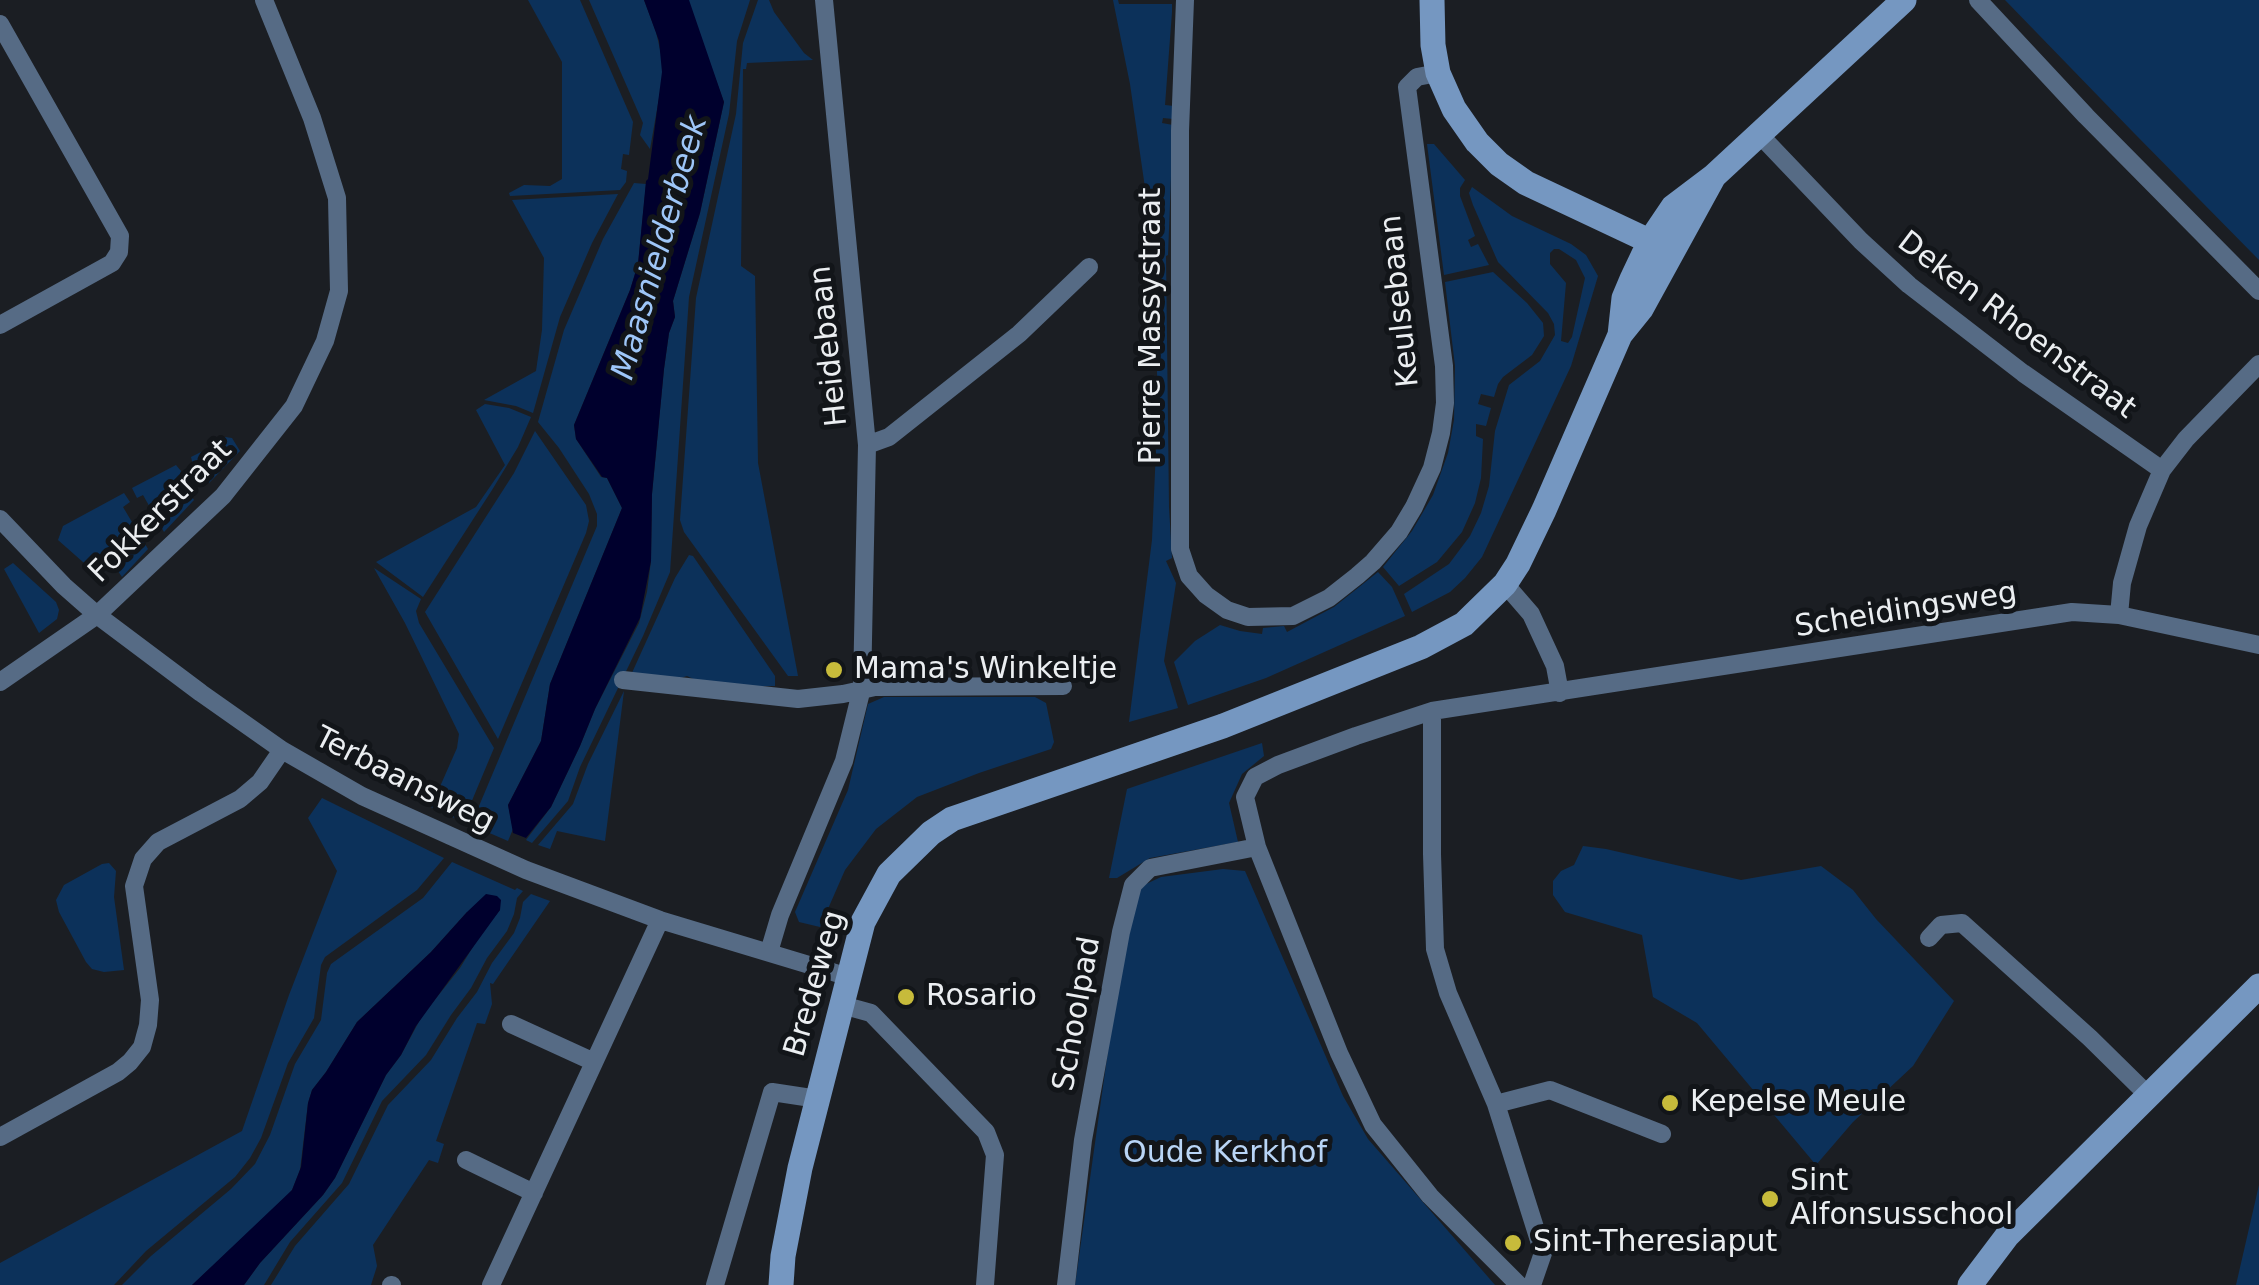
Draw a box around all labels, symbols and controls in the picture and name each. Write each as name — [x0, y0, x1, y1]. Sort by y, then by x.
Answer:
water label: Maasnielderbeek — [605, 112, 717, 384]
street label: Pierre Massystraat — [1134, 187, 1170, 465]
street label: Keulsebaan — [1374, 213, 1428, 389]
street label: Deken Rhoenstraat — [1890, 225, 2142, 427]
street label: Heidebaan — [804, 264, 856, 428]
street label: Fokkerstraat — [82, 433, 240, 591]
street label: Scheidingsweg — [1792, 576, 2020, 646]
place label: Mama's Winkeltje — [854, 652, 1117, 688]
marker: Mama's Winkeltje — [823, 659, 845, 681]
street label: Terbaansweg — [308, 720, 500, 842]
street label: Bredeweg — [778, 907, 854, 1061]
street label: Schoolpad — [1047, 934, 1109, 1094]
place label: Rosario — [926, 979, 1037, 1015]
marker: Rosario — [895, 986, 917, 1008]
place label: Kepelse Meule — [1690, 1085, 1906, 1121]
marker: Kepelse Meule — [1659, 1092, 1681, 1114]
park label: Oude Kerkhof — [1123, 1136, 1327, 1172]
place label: Sint Alfonsusschool — [1790, 1164, 2013, 1234]
marker: Sint Alfonsusschool — [1759, 1188, 1781, 1210]
place label: Sint-Theresiaput — [1533, 1225, 1777, 1261]
marker: Sint-Theresiaput — [1502, 1232, 1524, 1254]

